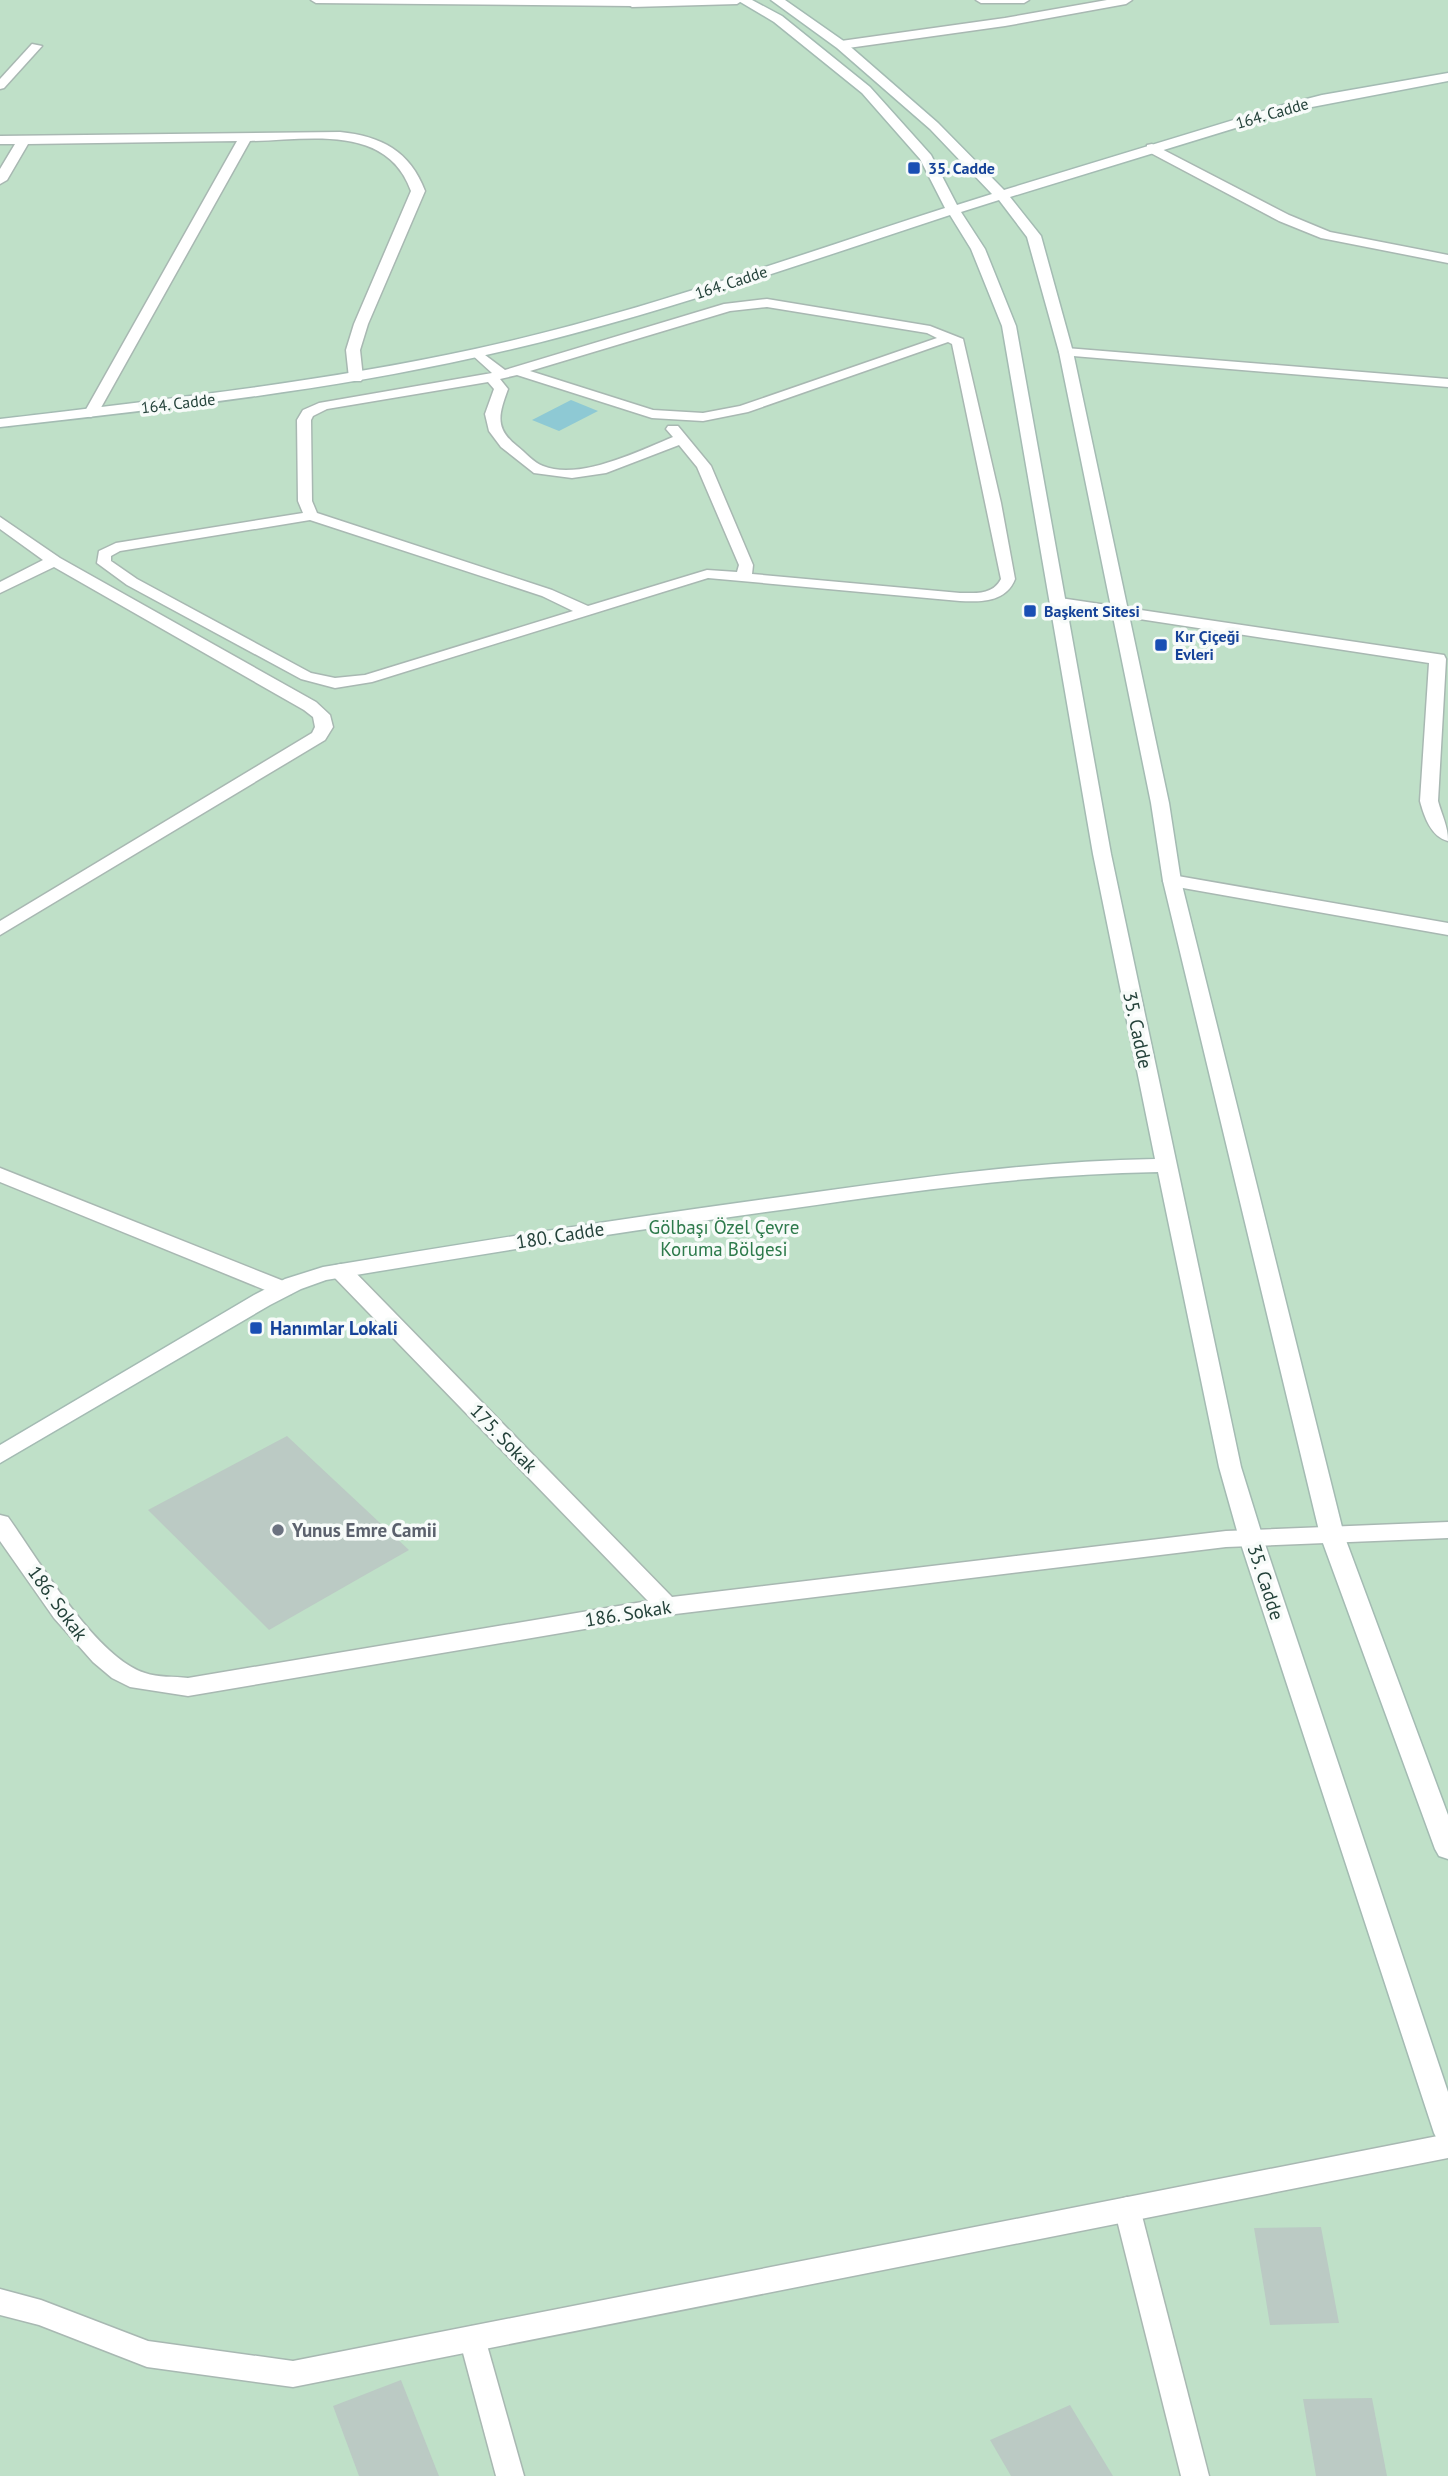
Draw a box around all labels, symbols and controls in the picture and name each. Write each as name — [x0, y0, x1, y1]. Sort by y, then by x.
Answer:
street label: 164. Cadde — [1233, 93, 1311, 133]
place label: 35. Cadde — [928, 158, 995, 178]
marker: 35. Cadde — [906, 160, 922, 176]
street label: 164. Cadde — [692, 261, 770, 303]
street label: 164. Cadde — [140, 389, 216, 417]
place label: Başkent Sitesi — [1044, 601, 1140, 621]
marker: Başkent Sitesi — [1022, 603, 1038, 619]
place label: Kır Çiçeği Evleri — [1175, 626, 1240, 664]
marker: Kır Çiçeği Evleri — [1153, 637, 1169, 653]
street label: 35. Cadde — [1118, 989, 1158, 1071]
park label: Gölbaşı Özel Çevre Koruma Bölgesi — [649, 1215, 799, 1261]
street label: 180. Cadde — [514, 1216, 606, 1254]
place label: Hanımlar Lokali — [270, 1316, 398, 1340]
marker: Hanımlar Lokali — [248, 1320, 264, 1336]
street label: 175. Sokak — [465, 1399, 543, 1477]
place label: Yunus Emre Camii — [291, 1518, 437, 1542]
marker: Yunus Emre Camii — [270, 1522, 286, 1538]
street label: 35. Cadde — [1242, 1541, 1290, 1623]
street label: 186. Sokak — [23, 1561, 93, 1645]
street label: 186. Sokak — [583, 1594, 673, 1632]

